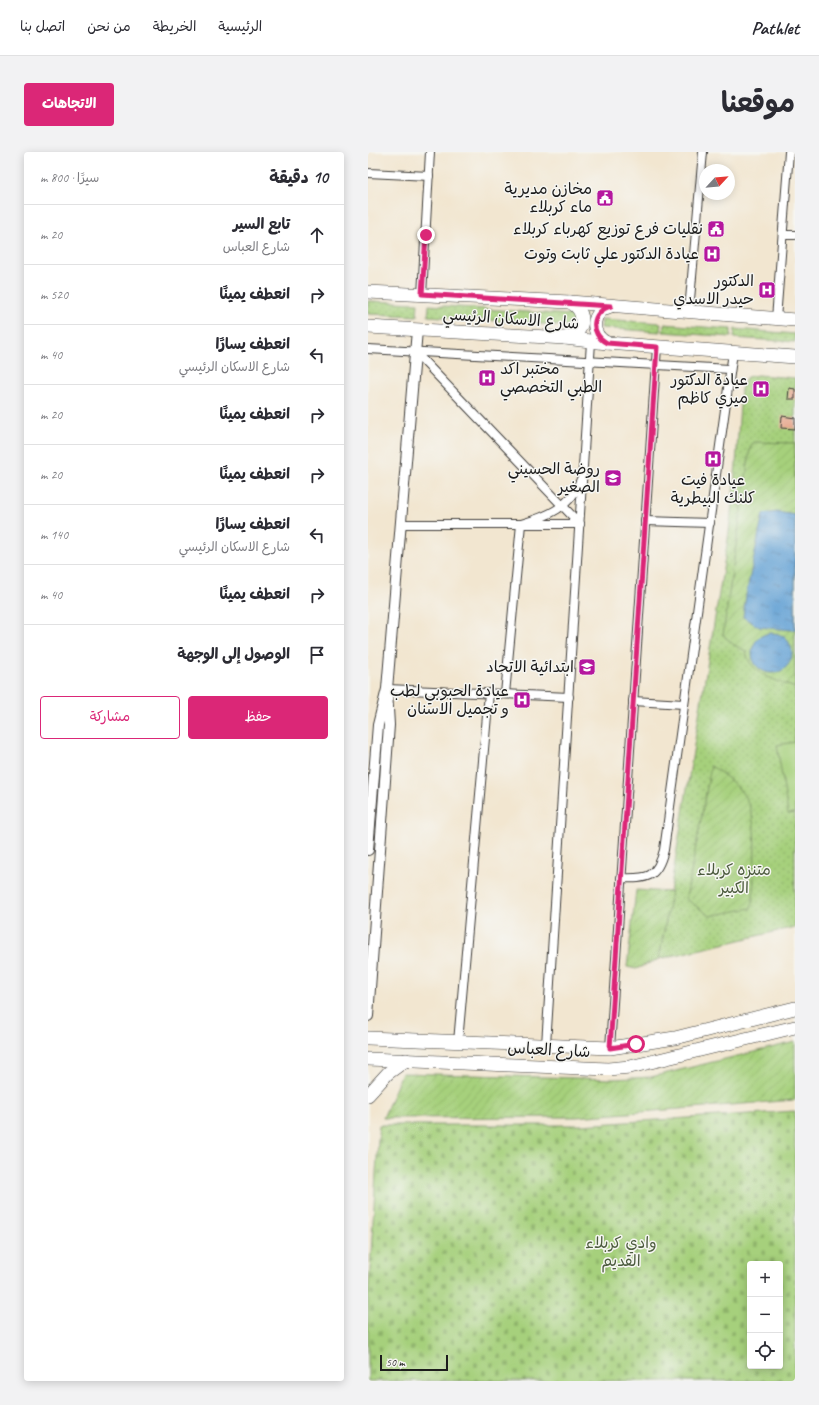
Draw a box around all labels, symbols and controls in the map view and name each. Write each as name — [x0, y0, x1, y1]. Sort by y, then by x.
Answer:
text: Pathlet — [751, 16, 799, 40]
text: اتصل بنا — [20, 18, 65, 35]
text: من نحن — [87, 18, 131, 35]
text: الخريطة — [153, 18, 196, 35]
text: الرئيسية — [218, 18, 262, 35]
button: الاتجاهات — [24, 83, 114, 126]
text: موقعنا — [721, 85, 795, 120]
north arrow — [699, 164, 735, 200]
text: 10 دقيقة — [269, 167, 328, 188]
text: سيرًا · 800 m — [40, 170, 99, 186]
place label: مخازن مديرية ماء كربلاء — [505, 179, 592, 217]
public building icon: مخازن مديرية ماء كربلاء — [595, 188, 615, 208]
text: تابع السير — [233, 215, 290, 234]
place label: نقليات فرع توزيع كهرباء كربلاء — [513, 219, 703, 240]
public building icon: نقليات فرع توزيع كهرباء كربلاء — [706, 219, 726, 239]
icon: ahead — [306, 224, 328, 246]
route end — [417, 226, 435, 244]
text: 20 m — [40, 227, 62, 243]
text: شارع العباس — [223, 239, 290, 255]
place label: عيادة الدكتور علي ثابت وتوت — [524, 244, 699, 268]
hospital icon: عيادة الدكتور علي ثابت وتوت — [702, 244, 722, 264]
place label: الدكتور حيدر الاسدي — [673, 271, 754, 310]
hospital icon: الدكتور حيدر الاسدي — [757, 280, 777, 300]
icon: right — [306, 284, 328, 306]
text: انعطف يمينًا — [219, 285, 290, 304]
text: 520 m — [40, 287, 68, 303]
street label: شارع الاسكان الرئيسي — [442, 304, 580, 338]
text: انعطف يسارًا — [215, 335, 290, 354]
icon: left — [306, 344, 328, 366]
text: 40 m — [40, 347, 62, 363]
text: شارع الاسكان الرئيسي — [179, 359, 290, 375]
place label: مختبر اكد الطبي التخصصي — [500, 359, 602, 401]
hospital icon: مختبر اكد الطبي التخصصي — [477, 368, 497, 388]
place label: عيادة الدكتور ميري كاظم — [669, 370, 748, 410]
hospital icon: عيادة الدكتور ميري كاظم — [751, 379, 771, 399]
icon: right — [306, 404, 328, 426]
text: انعطف يمينًا — [219, 405, 290, 424]
text: 20 m — [40, 407, 62, 423]
hospital icon: عيادة فيت كلنك البيطرية — [703, 449, 723, 469]
place label: روضة الحسيني الصغير — [508, 459, 600, 497]
icon: right — [306, 464, 328, 486]
text: انعطف يمينًا — [219, 465, 290, 484]
text: 20 m — [40, 467, 62, 483]
school or university icon: روضة الحسيني الصغير — [603, 468, 623, 488]
place label: عيادة فيت كلنك البيطرية — [671, 470, 755, 508]
text: انعطف يسارًا — [215, 515, 290, 534]
icon: left — [306, 524, 328, 546]
text: 140 m — [40, 527, 68, 543]
text: شارع الاسكان الرئيسي — [179, 539, 290, 555]
icon: right — [306, 584, 328, 606]
text: انعطف يمينًا — [219, 585, 290, 604]
text: 40 m — [40, 587, 62, 603]
icon: arrive — [306, 644, 328, 666]
text: الوصول إلى الوجهة — [177, 645, 290, 664]
place label: ابتدائية الاتحاد — [486, 657, 574, 677]
school or university icon: ابتدائية الاتحاد — [577, 657, 597, 677]
place label: عيادة الحبوبي لطب و تجميل الاسنان — [390, 681, 509, 719]
hospital icon: عيادة الحبوبي لطب و تجميل الاسنان — [512, 690, 532, 710]
button: مشاركة — [40, 696, 180, 739]
button: حفظ — [188, 696, 328, 739]
park label: متنزه كربلاء الكبير — [697, 860, 771, 898]
route start — [627, 1035, 645, 1053]
street label: شارع العباس — [507, 1038, 591, 1063]
park label: وادي كربلاء القديم — [585, 1233, 657, 1273]
map controls — [747, 1261, 783, 1369]
button: + — [747, 1261, 783, 1297]
button: − — [747, 1297, 783, 1333]
button: locate — [747, 1333, 783, 1369]
scale bar — [380, 1353, 448, 1372]
text: 50 m — [386, 1355, 405, 1369]

